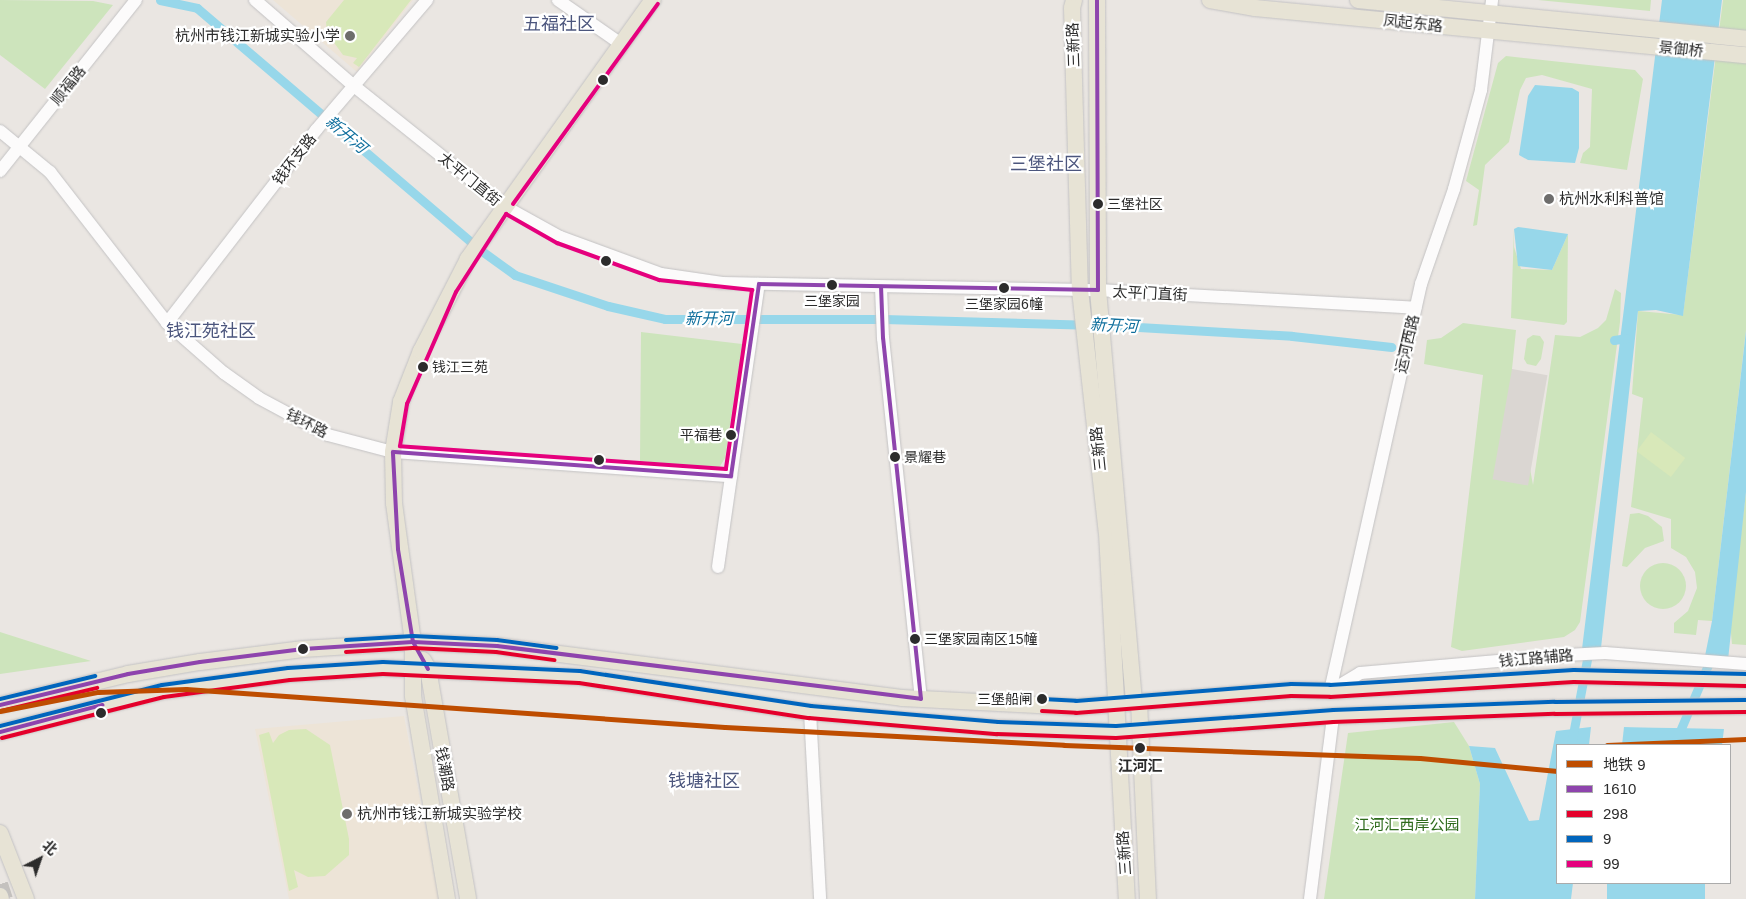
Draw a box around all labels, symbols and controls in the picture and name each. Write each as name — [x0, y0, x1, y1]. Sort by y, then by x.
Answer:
street label: 凤起东路 — [1382, 11, 1444, 35]
district label: 五福社区 — [523, 13, 595, 35]
street label: 三新路 — [1063, 22, 1083, 68]
place label: 杭州市钱江新城实验小学 — [175, 27, 340, 45]
marker: 杭州市钱江新城实验小学 — [344, 30, 356, 42]
street label: 景御桥 — [1658, 38, 1704, 60]
street label: 顺福路 — [47, 62, 89, 108]
unlabelled marker — [598, 75, 608, 85]
water label: 新开河 — [321, 112, 371, 158]
street label: 钱环支路 — [268, 130, 320, 188]
street label: 太平门直街 — [435, 148, 505, 210]
district label: 三堡社区 — [1010, 153, 1082, 175]
place label: 杭州水利科普馆 — [1559, 190, 1664, 208]
marker: 杭州水利科普馆 — [1543, 193, 1555, 205]
place label: 三堡社区 — [1107, 196, 1163, 212]
marker: 三堡社区 — [1093, 199, 1103, 209]
unlabelled marker — [601, 256, 611, 266]
marker: 三堡家园 — [827, 280, 837, 290]
street label: 太平门直街 — [1112, 282, 1188, 304]
marker: 三堡家园6幢 — [999, 283, 1009, 293]
place label: 三堡家园 — [804, 293, 860, 309]
place label: 三堡家园6幢 — [965, 296, 1043, 312]
water label: 新开河 — [685, 309, 733, 329]
street label: 运河西路 — [1391, 313, 1423, 375]
water label: 新开河 — [1090, 315, 1138, 337]
district label: 钱江苑社区 — [166, 320, 256, 342]
place label: 钱江三苑 — [432, 359, 488, 375]
marker: 钱江三苑 — [418, 362, 428, 372]
street label: 钱环路 — [283, 405, 331, 441]
street label: 三新路 — [1087, 426, 1109, 472]
place label: 平福巷 — [680, 427, 722, 443]
marker: 平福巷 — [726, 430, 736, 440]
place label: 景耀巷 — [904, 449, 946, 465]
marker: 景耀巷 — [890, 452, 900, 462]
unlabelled marker — [594, 455, 604, 465]
place label: 三堡家园南区15幢 — [924, 631, 1038, 647]
marker: 三堡家园南区15幢 — [910, 634, 920, 644]
unlabelled marker — [298, 644, 308, 654]
street label: 钱江路辅路 — [1498, 646, 1574, 670]
place label: 三堡船闸 — [977, 691, 1033, 707]
marker: 三堡船闸 — [1037, 694, 1047, 704]
unlabelled marker — [96, 708, 106, 718]
marker: 江河汇 — [1133, 741, 1147, 755]
legend — [1556, 744, 1731, 884]
street label: 钱潮路 — [432, 745, 458, 793]
text: 地铁 9 — [1603, 756, 1646, 773]
place label: 江河汇 — [1118, 757, 1162, 775]
district label: 钱塘社区 — [668, 770, 740, 792]
text: 1610 — [1603, 780, 1636, 797]
place label: 杭州市钱江新城实验学校 — [357, 805, 522, 823]
text: 298 — [1603, 805, 1628, 822]
marker: 杭州市钱江新城实验学校 — [341, 808, 353, 820]
park label: 江河汇西岸公园 — [1355, 816, 1459, 834]
street label: 三新路 — [1113, 830, 1135, 876]
text: 9 — [1603, 830, 1611, 847]
north arrow — [15, 834, 65, 884]
text: 北 — [39, 837, 60, 858]
text: 99 — [1603, 855, 1620, 872]

